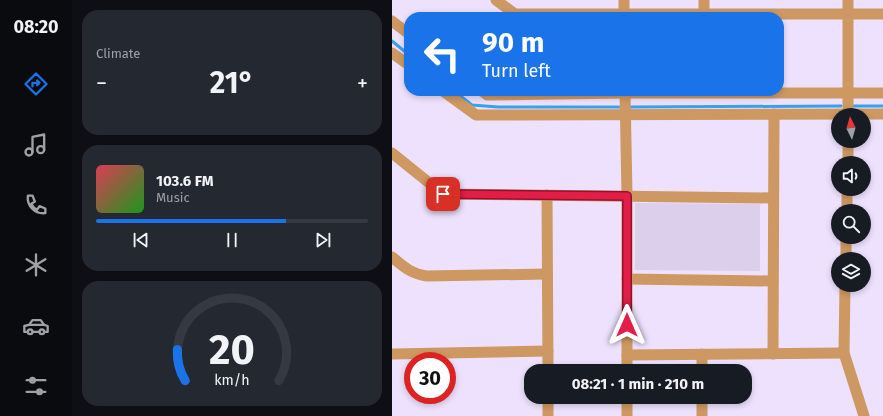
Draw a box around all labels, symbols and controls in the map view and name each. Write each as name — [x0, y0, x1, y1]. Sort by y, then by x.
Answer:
text: 08:20 — [13, 16, 59, 38]
text: 90 m — [482, 26, 544, 59]
icon: left — [416, 28, 468, 80]
text: Climate — [96, 46, 140, 61]
text: Turn left — [482, 60, 551, 82]
text: 21° — [210, 65, 254, 101]
icon: directions — [22, 70, 50, 98]
text: − — [96, 70, 107, 97]
text: + — [357, 70, 368, 97]
north arrow — [831, 108, 871, 148]
map controls — [831, 108, 871, 292]
icon: music — [22, 131, 50, 159]
button: sound — [831, 156, 871, 196]
text: 103.6 FM — [156, 172, 214, 190]
pin — [426, 177, 460, 211]
icon: arrive — [432, 183, 454, 205]
text: Music — [156, 190, 190, 205]
icon: phone — [22, 191, 50, 219]
button: search — [831, 204, 871, 244]
icon: previous — [130, 229, 152, 251]
icon: pause — [221, 229, 243, 251]
icon: next — [312, 229, 334, 251]
icon: climate — [22, 251, 50, 279]
button: layers — [831, 252, 871, 292]
position arrow — [606, 304, 648, 346]
icon: car — [22, 312, 50, 340]
text: 20 — [209, 325, 255, 375]
speed limit sign: 30 — [404, 352, 456, 404]
icon: filters — [22, 372, 50, 400]
text: km/h — [214, 372, 250, 389]
text: 08:21 · 1 min · 210 m — [572, 375, 704, 393]

